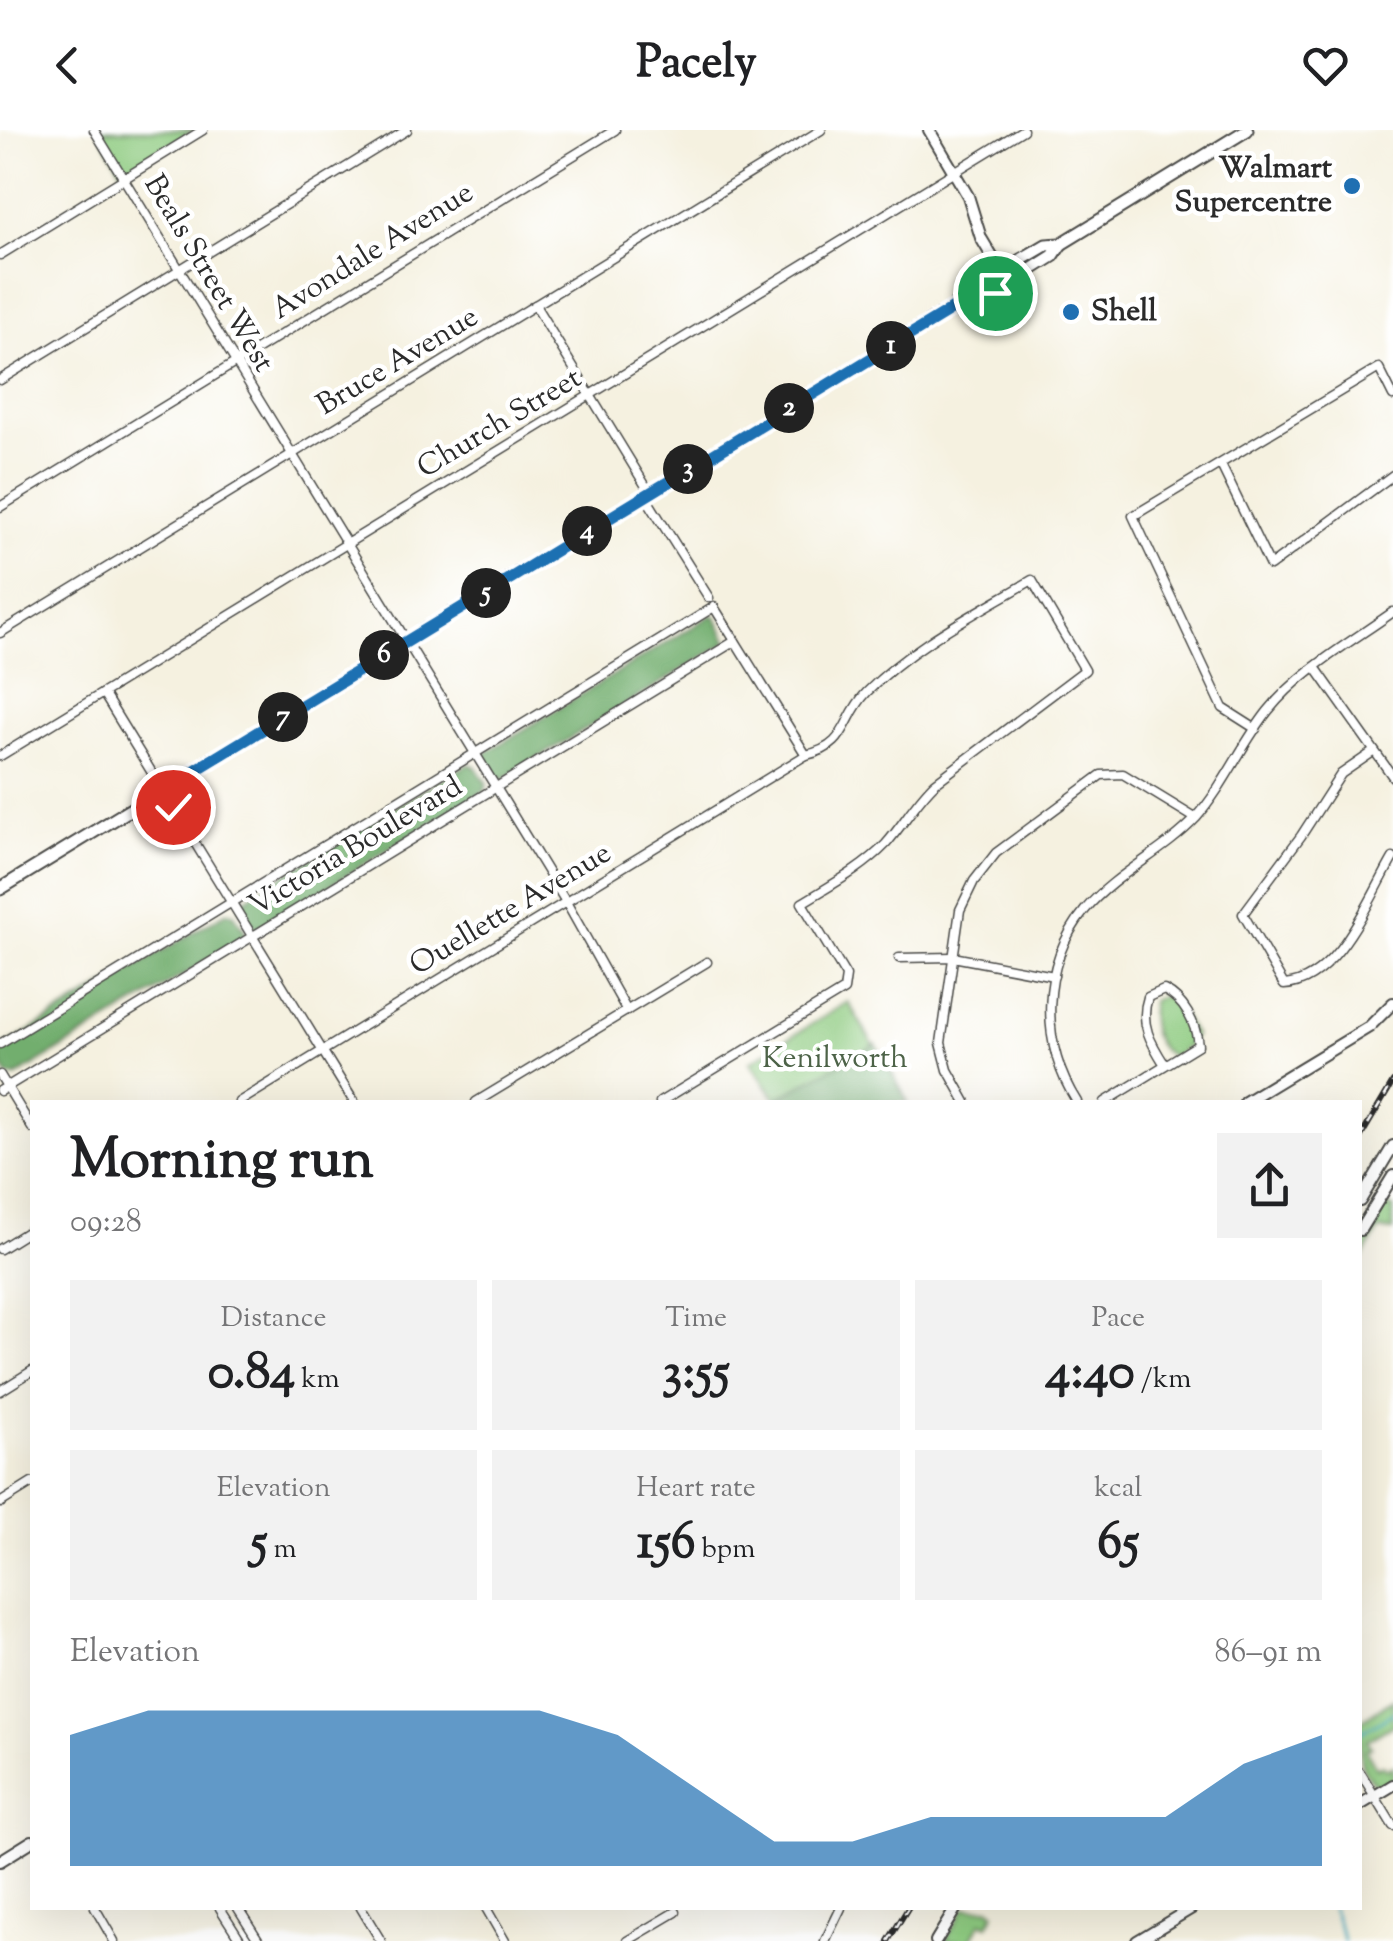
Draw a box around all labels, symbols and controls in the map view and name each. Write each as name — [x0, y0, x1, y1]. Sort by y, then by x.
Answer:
text: Pacely — [636, 33, 757, 98]
icon: back — [40, 38, 95, 93]
icon: heart — [1298, 38, 1353, 93]
place label: Walmart Supercentre — [1175, 148, 1333, 225]
street label: Beals Street West — [132, 167, 284, 381]
street label: Avondale Avenue — [264, 173, 482, 331]
marker: Walmart Supercentre — [1341, 175, 1363, 197]
pin — [953, 251, 1038, 336]
icon: arrive — [968, 266, 1023, 321]
place label: Shell — [1091, 291, 1157, 334]
street label: Bruce Avenue — [309, 297, 487, 427]
marker: Shell — [1060, 301, 1082, 323]
pin: 1 — [866, 321, 916, 371]
text: 1 — [886, 326, 896, 366]
street label: Church Street — [410, 358, 590, 490]
pin: 2 — [764, 383, 814, 433]
text: 2 — [782, 388, 796, 428]
pin: 3 — [663, 444, 713, 494]
text: 3 — [682, 449, 694, 489]
pin: 4 — [562, 506, 612, 556]
text: 4 — [580, 511, 594, 551]
pin: 5 — [461, 568, 511, 618]
text: 5 — [481, 573, 491, 613]
pin: 6 — [359, 630, 409, 680]
text: 6 — [377, 635, 391, 675]
pin: 7 — [258, 692, 308, 742]
text: 7 — [276, 697, 290, 737]
pin — [131, 765, 216, 850]
street label: Victoria Boulevard — [241, 766, 471, 928]
icon: check — [146, 780, 201, 835]
street label: Ouellette Avenue — [402, 833, 620, 987]
park label: Kenilworth — [762, 1038, 908, 1081]
text: Morning run — [70, 1123, 374, 1202]
button: share — [1217, 1133, 1322, 1238]
text: 09:28 — [70, 1200, 142, 1246]
text: Distance — [221, 1299, 326, 1339]
text: Time — [665, 1299, 727, 1339]
text: Pace — [1092, 1299, 1145, 1339]
text: 0.84 — [208, 1339, 295, 1411]
text: 3:55 — [662, 1339, 730, 1411]
text: 4:40 — [1045, 1339, 1135, 1411]
text: km — [295, 1360, 340, 1400]
text: /km — [1135, 1360, 1191, 1400]
text: Elevation — [217, 1469, 330, 1509]
text: Heart rate — [636, 1469, 756, 1509]
text: kcal — [1094, 1469, 1142, 1509]
text: 5 — [251, 1509, 268, 1581]
text: 156 — [637, 1509, 696, 1581]
text: 65 — [1097, 1509, 1139, 1581]
text: m — [268, 1530, 297, 1570]
text: bpm — [696, 1530, 755, 1570]
text: Elevation — [70, 1630, 200, 1676]
text: 86–91 m — [1214, 1630, 1322, 1676]

